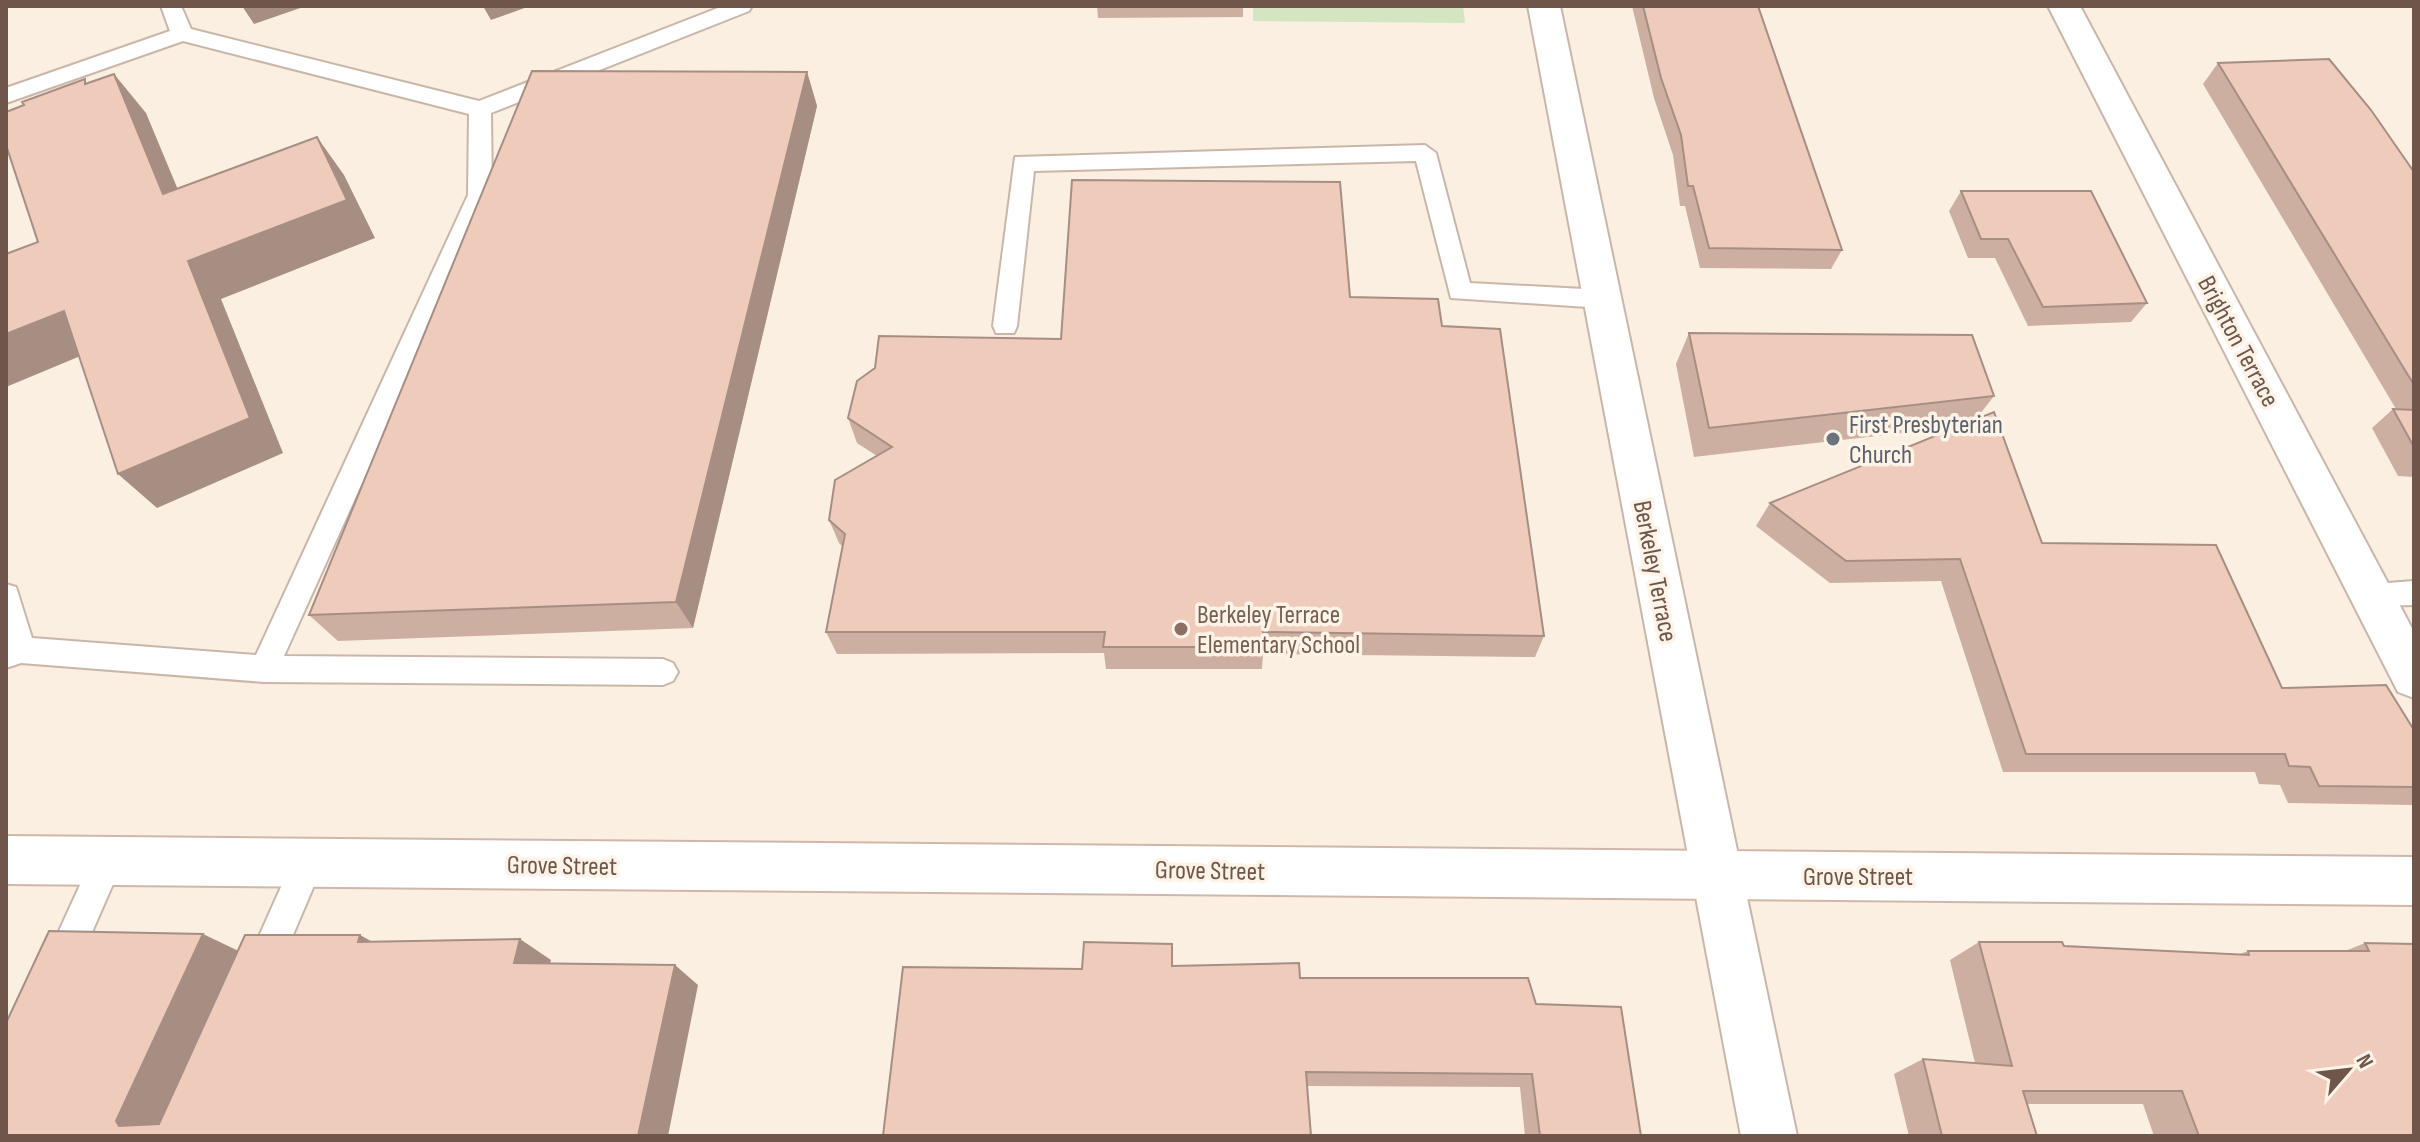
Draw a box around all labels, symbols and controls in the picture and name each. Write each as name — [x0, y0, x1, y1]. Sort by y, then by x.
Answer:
street label: Brighton Terrace — [2190, 271, 2285, 413]
place label: First Presbyterian Church — [1849, 410, 2003, 471]
marker: First Presbyterian Church — [1824, 430, 1842, 448]
street label: Berkeley Terrace — [1626, 498, 1683, 645]
place label: Berkeley Terrace Elementary School — [1197, 600, 1360, 661]
marker: Berkeley Terrace Elementary School — [1172, 620, 1190, 638]
street label: Grove Street — [507, 850, 617, 883]
street label: Grove Street — [1155, 855, 1265, 888]
street label: Grove Street — [1803, 862, 1913, 893]
north arrow — [2308, 1030, 2388, 1110]
text: N — [2350, 1050, 2379, 1073]

